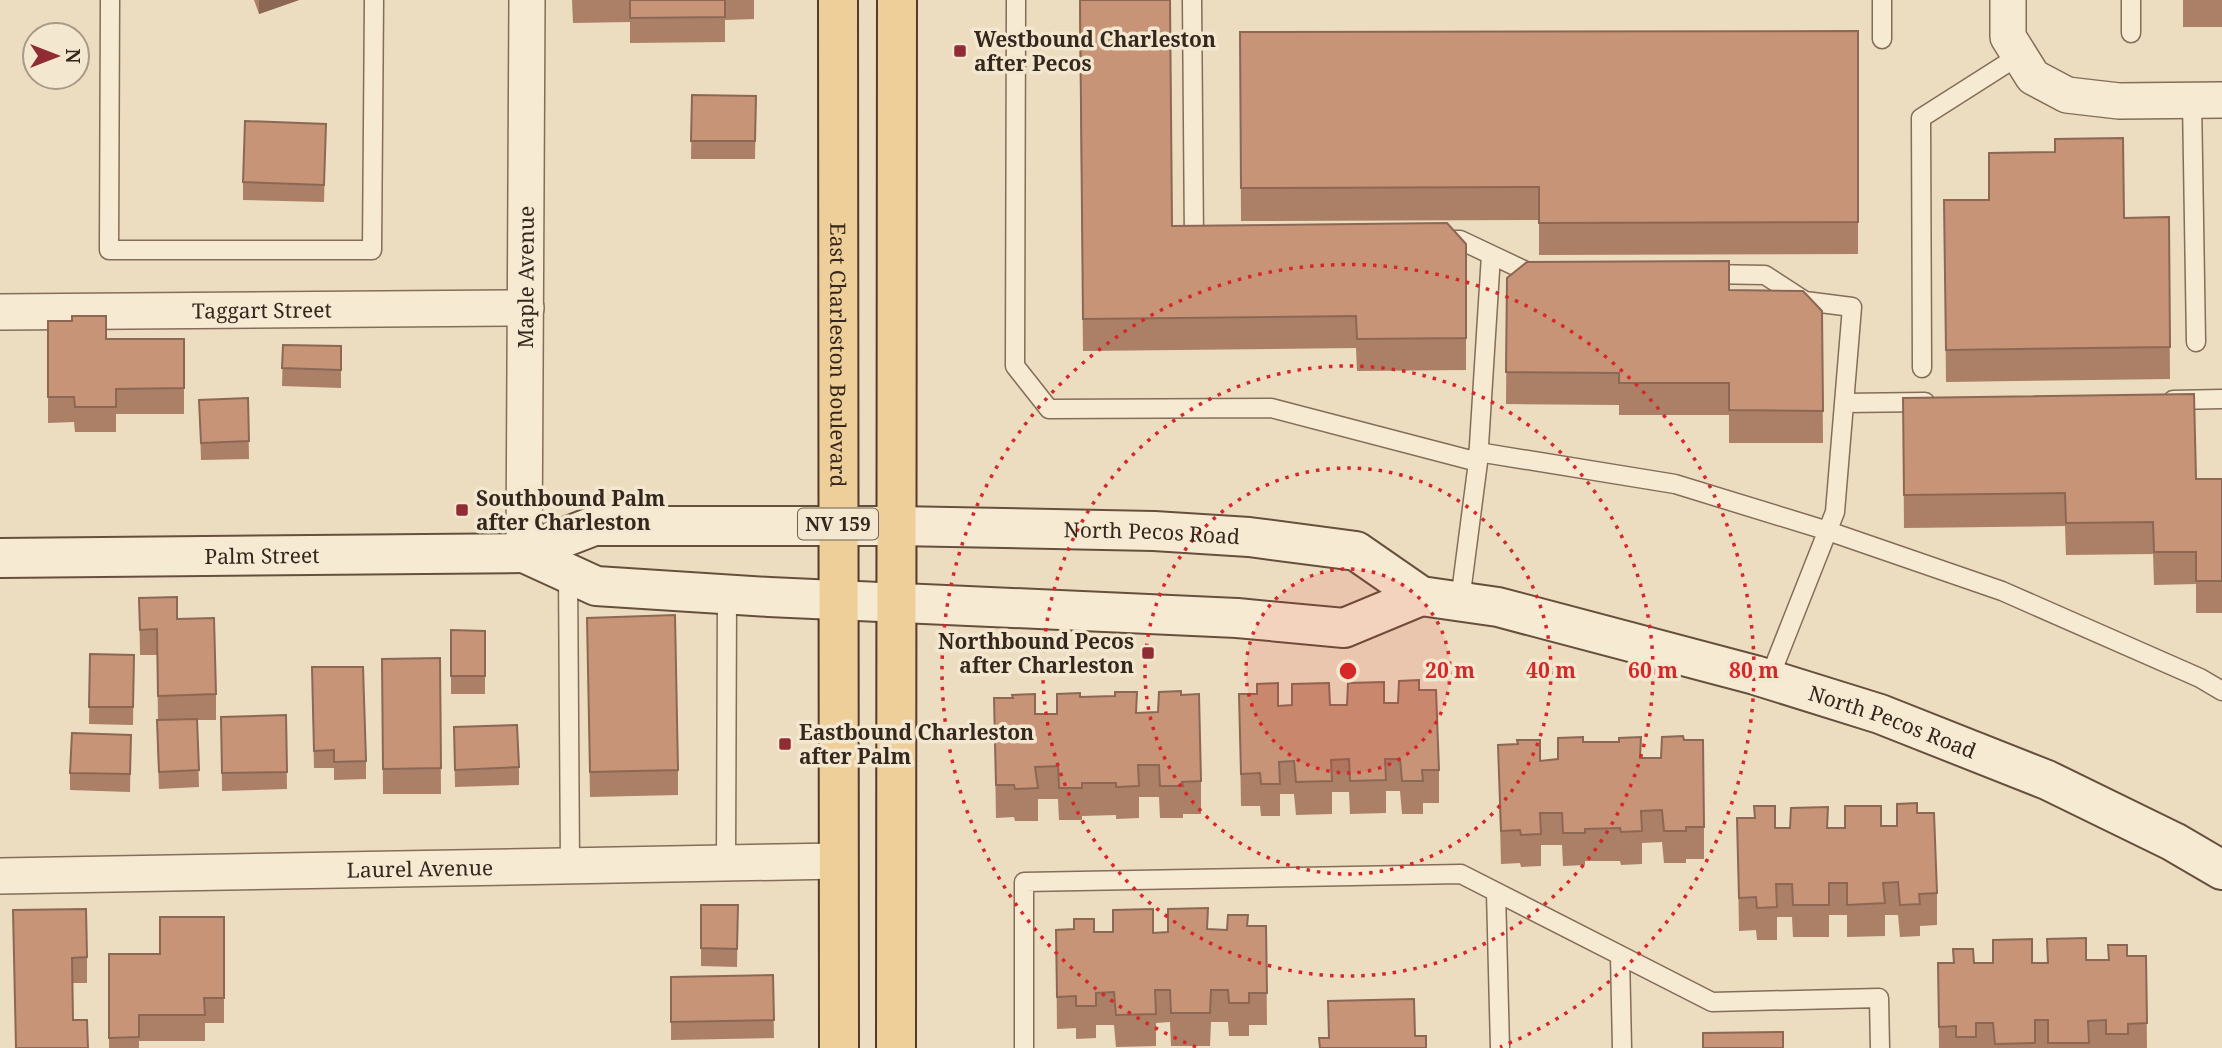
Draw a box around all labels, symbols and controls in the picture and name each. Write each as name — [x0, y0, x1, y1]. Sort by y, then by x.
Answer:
north arrow — [21, 21, 91, 91]
place label: Westbound Charleston after Pecos — [974, 25, 1216, 77]
marker: Westbound Charleston after Pecos — [952, 43, 968, 59]
text: N — [60, 49, 86, 64]
street label: Maple Avenue — [511, 206, 540, 348]
street label: East Charleston Boulevard — [824, 223, 852, 488]
street label: Taggart Street — [192, 295, 332, 325]
place label: Southbound Palm after Charleston — [476, 484, 666, 536]
marker: Southbound Palm after Charleston — [454, 502, 470, 518]
road number: NV 159 — [798, 509, 878, 540]
street label: North Pecos Road — [1064, 515, 1241, 550]
street label: Palm Street — [204, 541, 320, 570]
place label: Northbound Pecos after Charleston — [938, 627, 1134, 679]
marker: Northbound Pecos after Charleston — [1140, 645, 1156, 661]
text: 20 m — [1425, 656, 1475, 684]
text: 40 m — [1526, 656, 1576, 684]
text: 60 m — [1628, 656, 1678, 684]
text: 80 m — [1729, 656, 1779, 684]
centre of rings — [1336, 659, 1360, 683]
street label: North Pecos Road — [1805, 679, 1980, 765]
place label: Eastbound Charleston after Palm — [799, 718, 1034, 770]
marker: Eastbound Charleston after Palm — [777, 736, 793, 752]
street label: Laurel Avenue — [346, 853, 493, 884]

